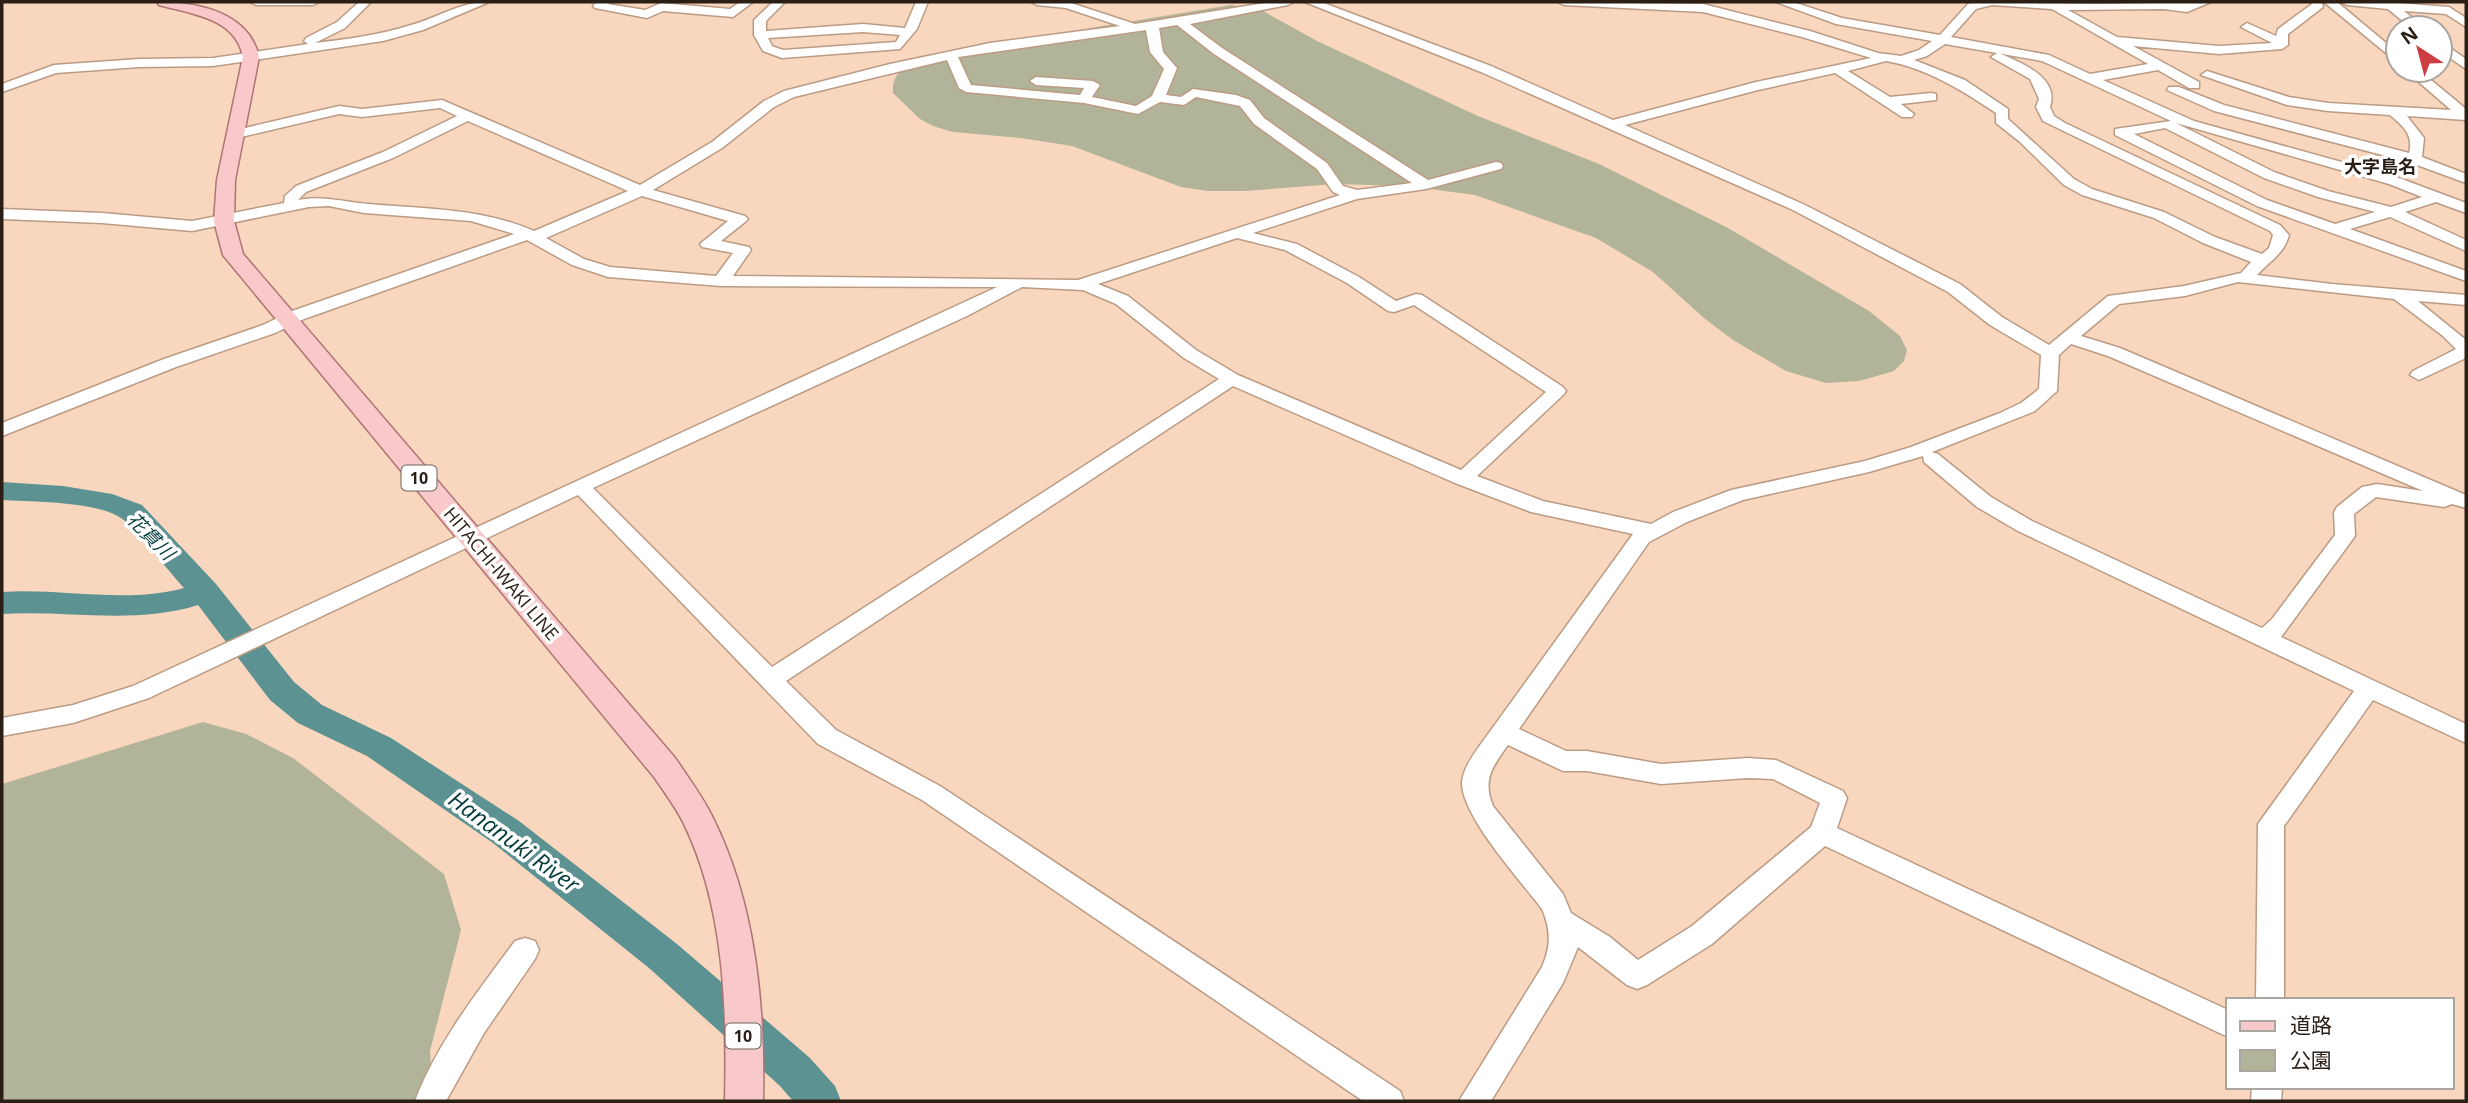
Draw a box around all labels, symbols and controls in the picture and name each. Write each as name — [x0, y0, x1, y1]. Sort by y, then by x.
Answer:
north arrow — [2384, 14, 2454, 84]
text: N — [2395, 20, 2423, 50]
district label: 大字島名 — [2344, 154, 2416, 178]
road number: 10 — [402, 466, 436, 491]
street label: HITACHI-IWAKI LINE — [439, 502, 565, 645]
water label: 花貫川 — [122, 507, 182, 567]
water label: Hananuki River — [443, 783, 587, 900]
legend — [2226, 998, 2454, 1089]
text: 道路 — [2290, 1011, 2332, 1039]
road number: 10 — [726, 1024, 760, 1048]
text: 公園 — [2290, 1046, 2332, 1074]

